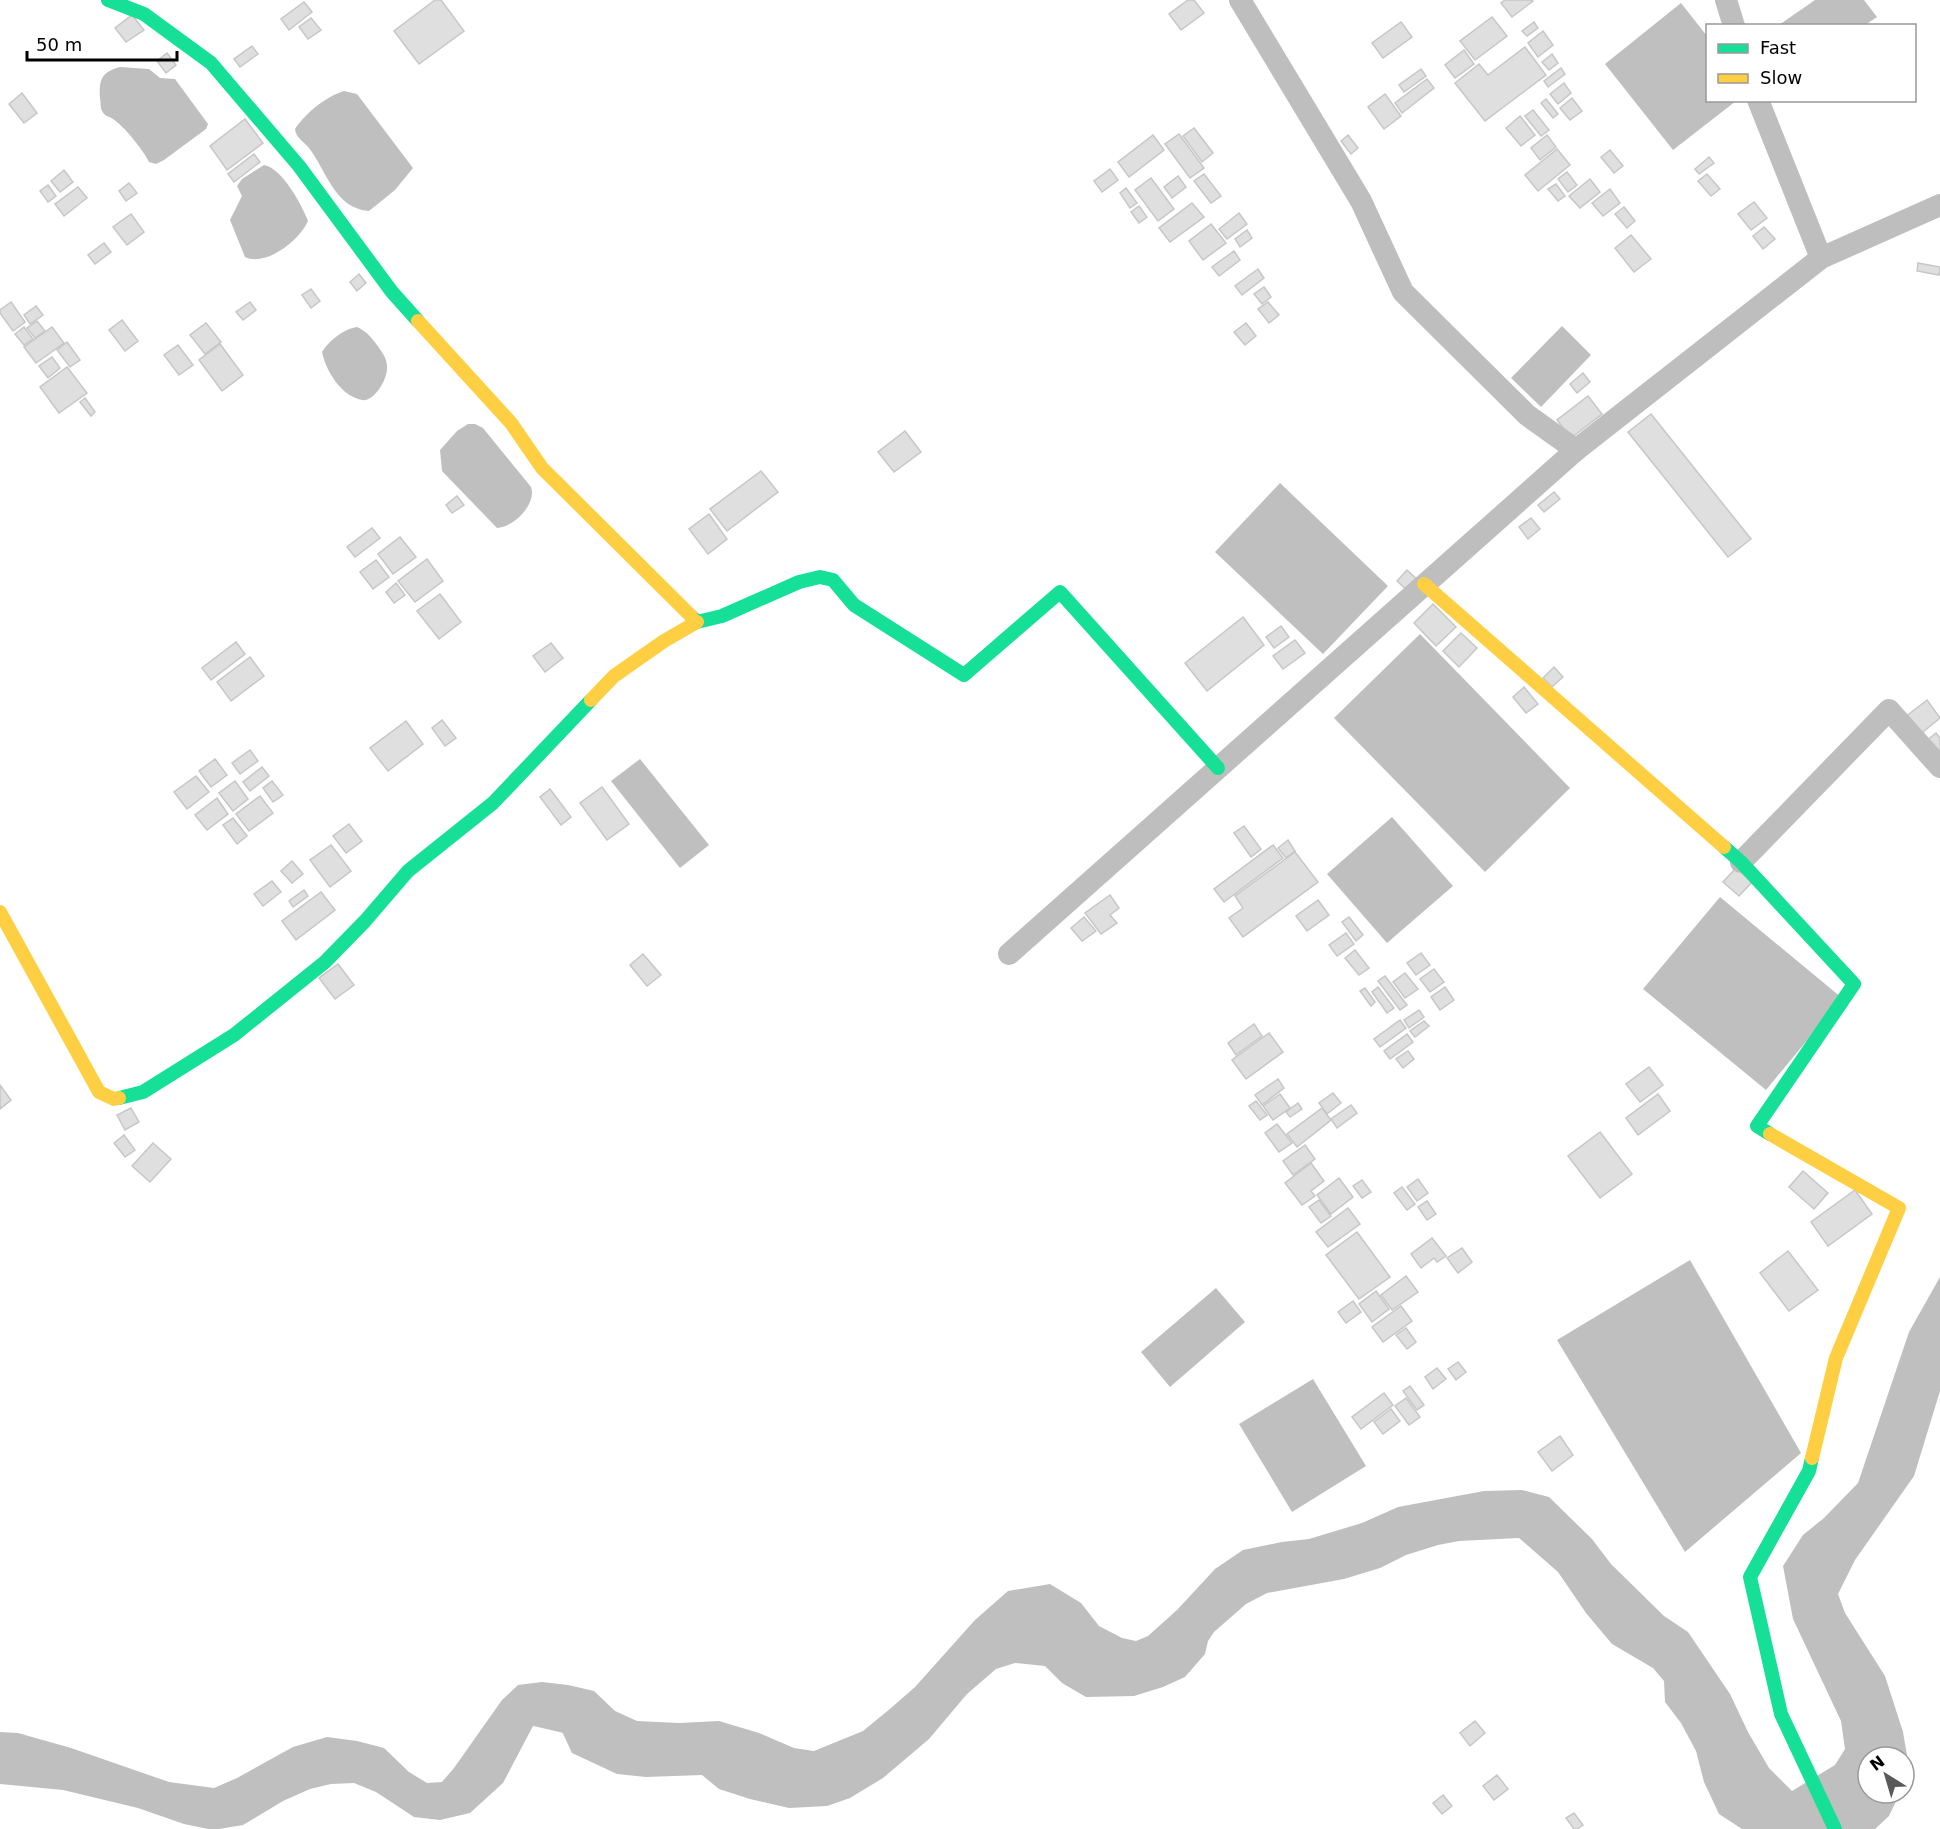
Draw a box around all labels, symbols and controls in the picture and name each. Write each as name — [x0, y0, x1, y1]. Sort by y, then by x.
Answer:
scale bar — [27, 24, 177, 62]
legend — [1706, 24, 1916, 102]
text: 50 m — [36, 34, 82, 55]
text: Fast — [1760, 37, 1796, 58]
text: Slow — [1760, 67, 1802, 88]
north arrow — [1856, 1745, 1916, 1805]
text: N — [1866, 1752, 1888, 1775]

